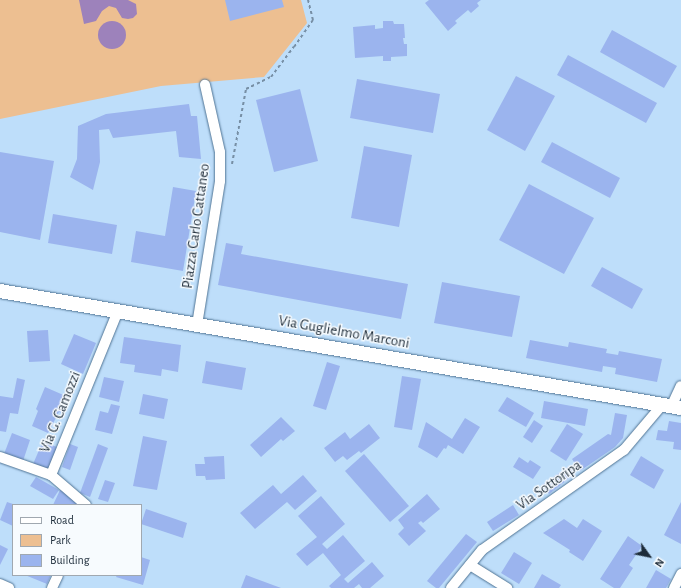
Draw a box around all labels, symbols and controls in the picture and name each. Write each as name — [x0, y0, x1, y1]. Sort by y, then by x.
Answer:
street label: Piazza Carlo Cattaneo — [178, 162, 214, 290]
street label: Via Guglielmo Marconi — [277, 312, 411, 352]
street label: Via G. Camozzi — [36, 369, 84, 455]
street label: Via Sottoripa — [513, 456, 585, 514]
legend — [12, 504, 142, 576]
text: Road — [50, 514, 74, 526]
text: Park — [50, 534, 71, 546]
north arrow — [629, 536, 669, 576]
text: Building — [50, 554, 90, 566]
text: N — [653, 557, 666, 569]

